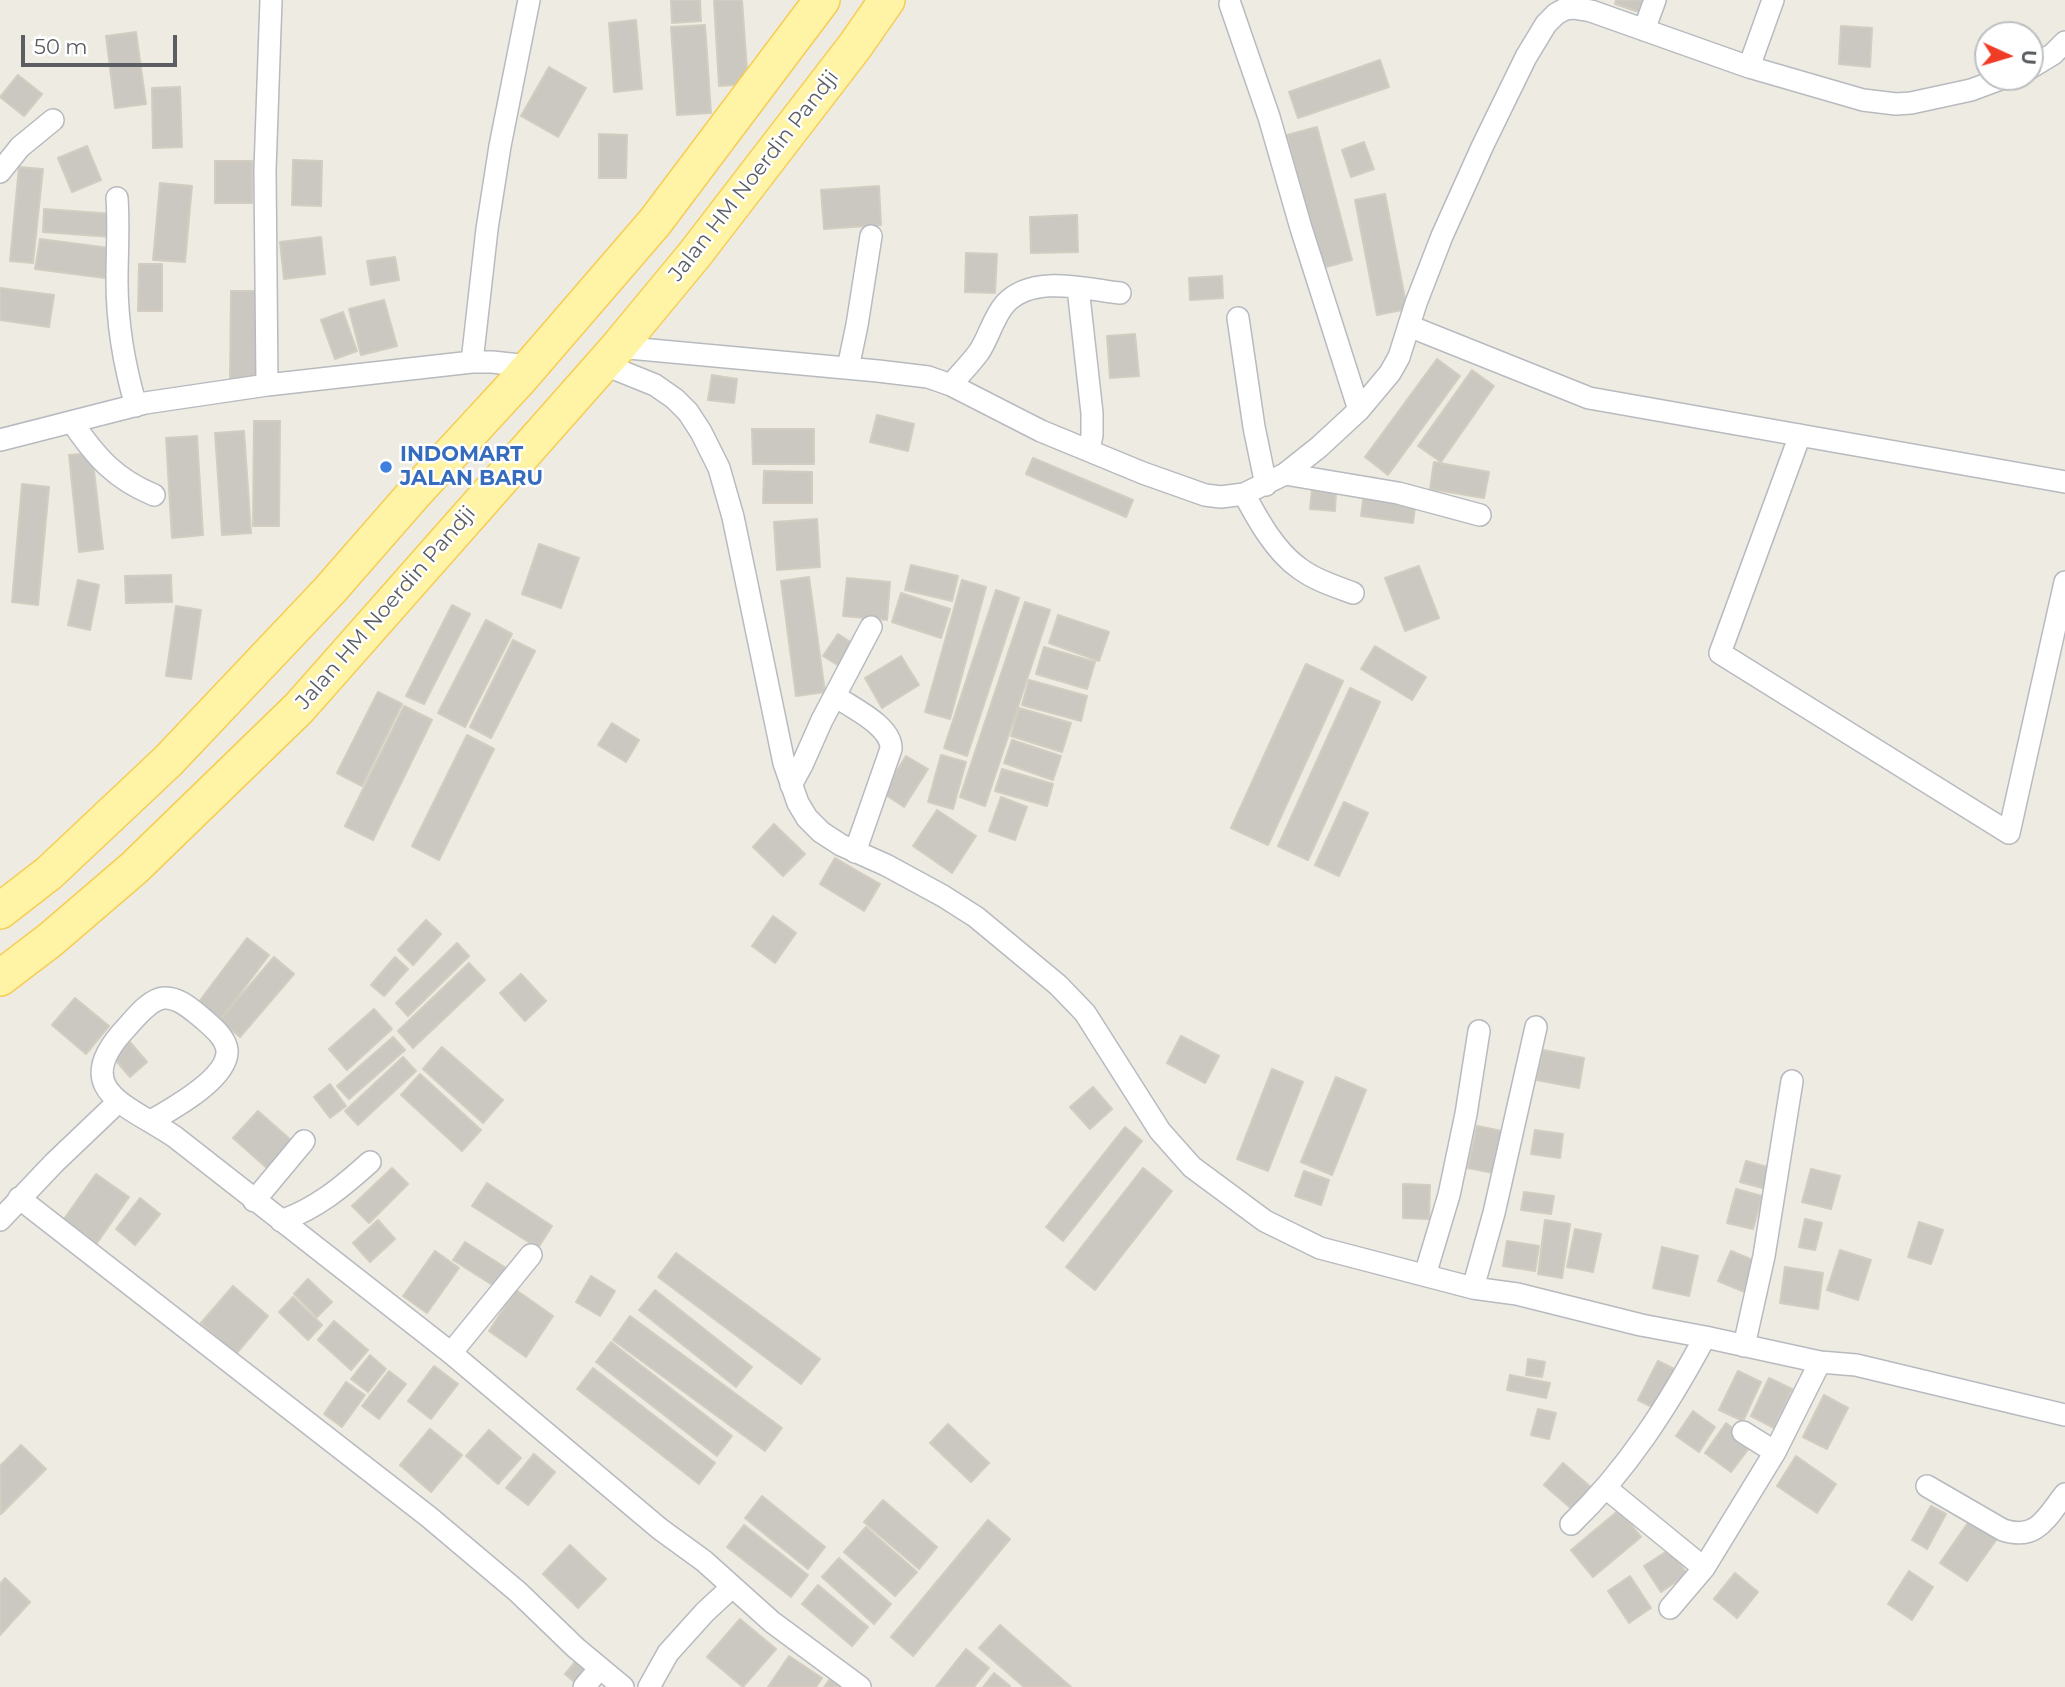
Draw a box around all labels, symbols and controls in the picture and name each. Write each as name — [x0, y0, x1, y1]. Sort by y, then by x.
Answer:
scale bar — [24, 21, 180, 65]
north arrow — [1974, 21, 2044, 91]
text: 50 m — [34, 34, 88, 59]
text: U — [2016, 49, 2040, 66]
street label: Jalan HM Noerdin Pandji — [664, 65, 844, 287]
place label: INDOMART JALAN BARU — [400, 442, 543, 492]
marker: INDOMART JALAN BARU — [378, 459, 394, 475]
street label: Jalan HM Noerdin Pandji — [291, 501, 481, 715]

